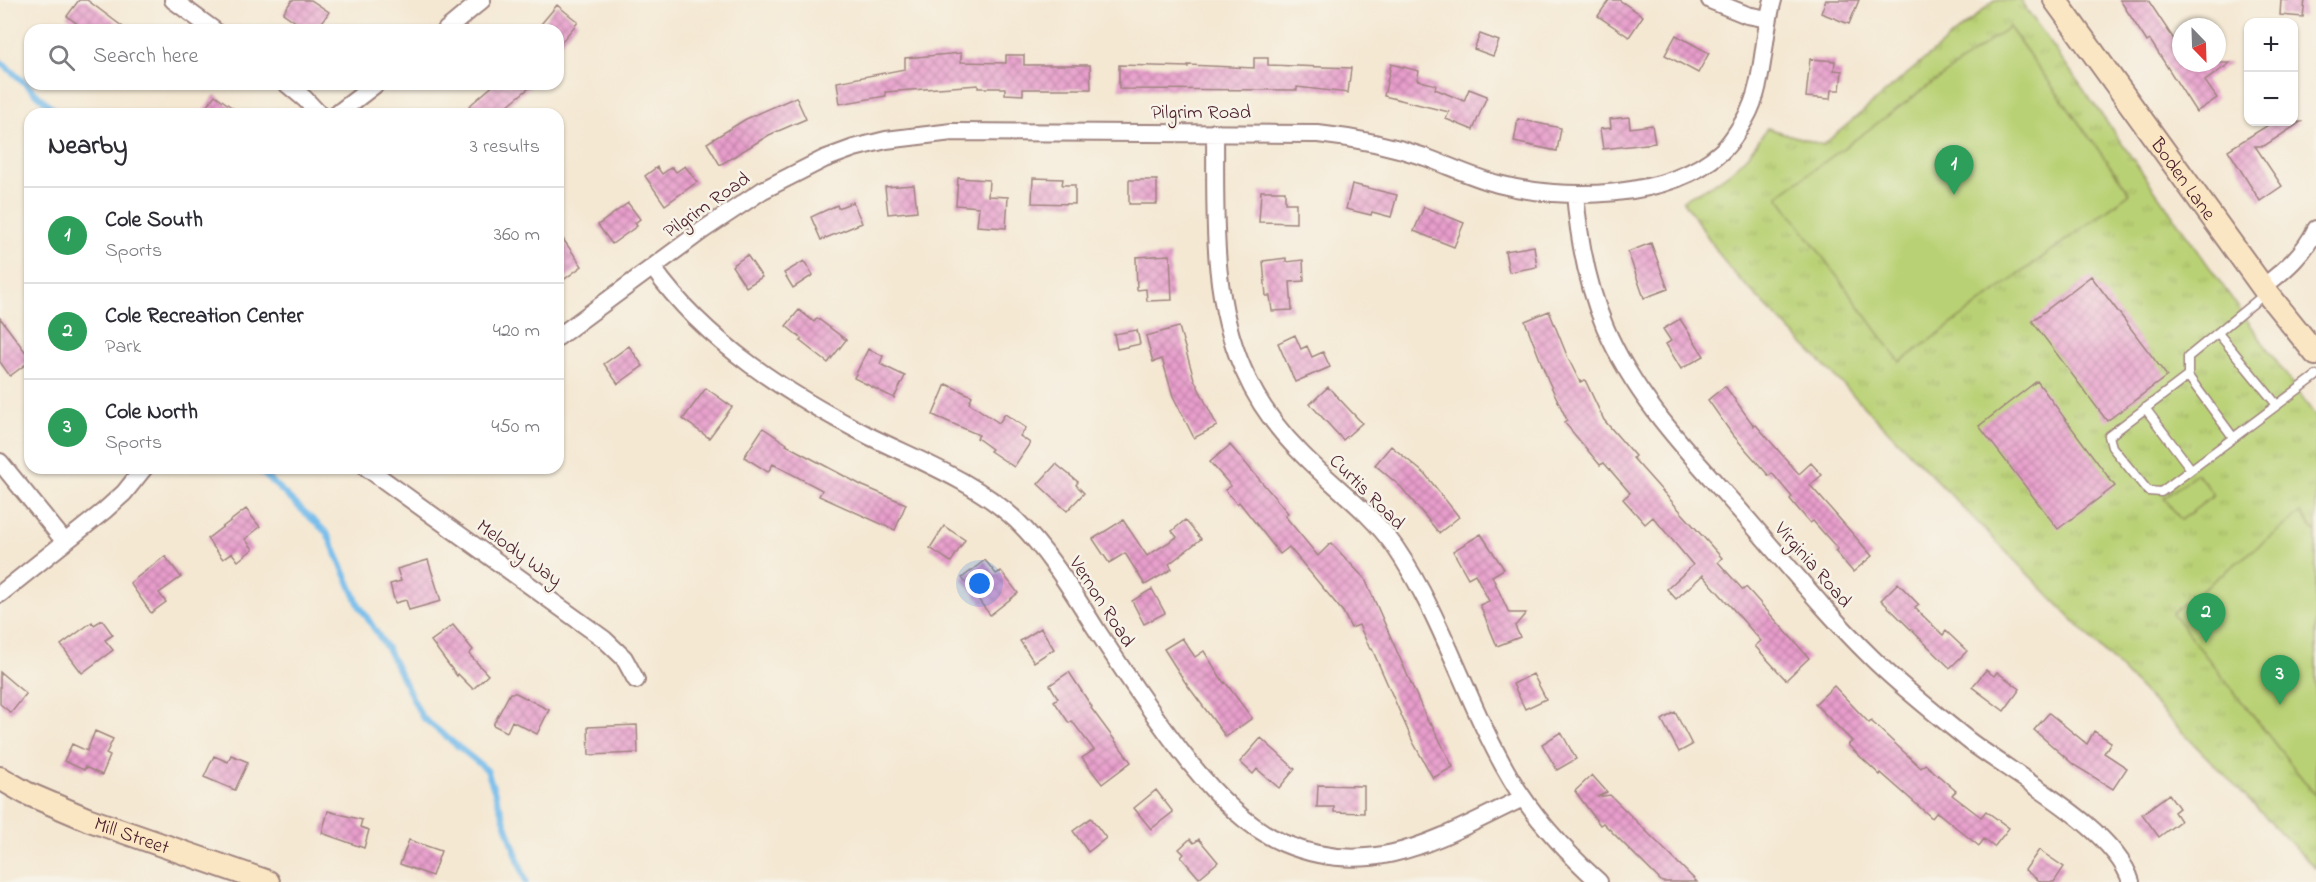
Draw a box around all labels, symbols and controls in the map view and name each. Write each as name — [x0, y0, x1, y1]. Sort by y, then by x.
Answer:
north arrow — [2172, 18, 2226, 72]
map controls — [2244, 18, 2298, 126]
button: + — [2244, 18, 2298, 72]
search box — [24, 24, 564, 90]
icon: search — [45, 41, 78, 74]
text: Search here — [93, 41, 198, 73]
button: − — [2244, 72, 2298, 126]
street label: Pilgrim Road — [1151, 99, 1251, 129]
text: Nearby — [48, 128, 127, 166]
street label: Boden Lane — [2141, 131, 2222, 227]
text: 3 results — [470, 133, 540, 162]
pin: 1 — [1934, 146, 1974, 195]
street label: Pilgrim Road — [658, 165, 757, 247]
text: Cole South — [105, 205, 203, 237]
text: 1 — [64, 221, 71, 250]
text: 360 m — [494, 221, 540, 250]
text: Sports — [105, 237, 162, 266]
text: Cole Recreation Center — [105, 301, 303, 333]
text: 2 — [63, 317, 72, 346]
text: 420 m — [493, 317, 540, 346]
text: Park — [105, 333, 141, 362]
text: Cole North — [105, 397, 198, 429]
text: 3 — [63, 413, 72, 442]
text: 450 m — [491, 413, 540, 442]
text: Sports — [105, 429, 162, 458]
street label: Curtis Road — [1321, 448, 1411, 538]
street label: Melody Way — [470, 513, 567, 595]
street label: Virginia Road — [1765, 516, 1858, 616]
street label: Vernon Road — [1060, 550, 1141, 654]
your location — [965, 569, 994, 598]
pin: 2 — [2186, 594, 2226, 643]
pin: 3 — [2260, 656, 2300, 705]
street label: Mill Street — [90, 811, 173, 864]

